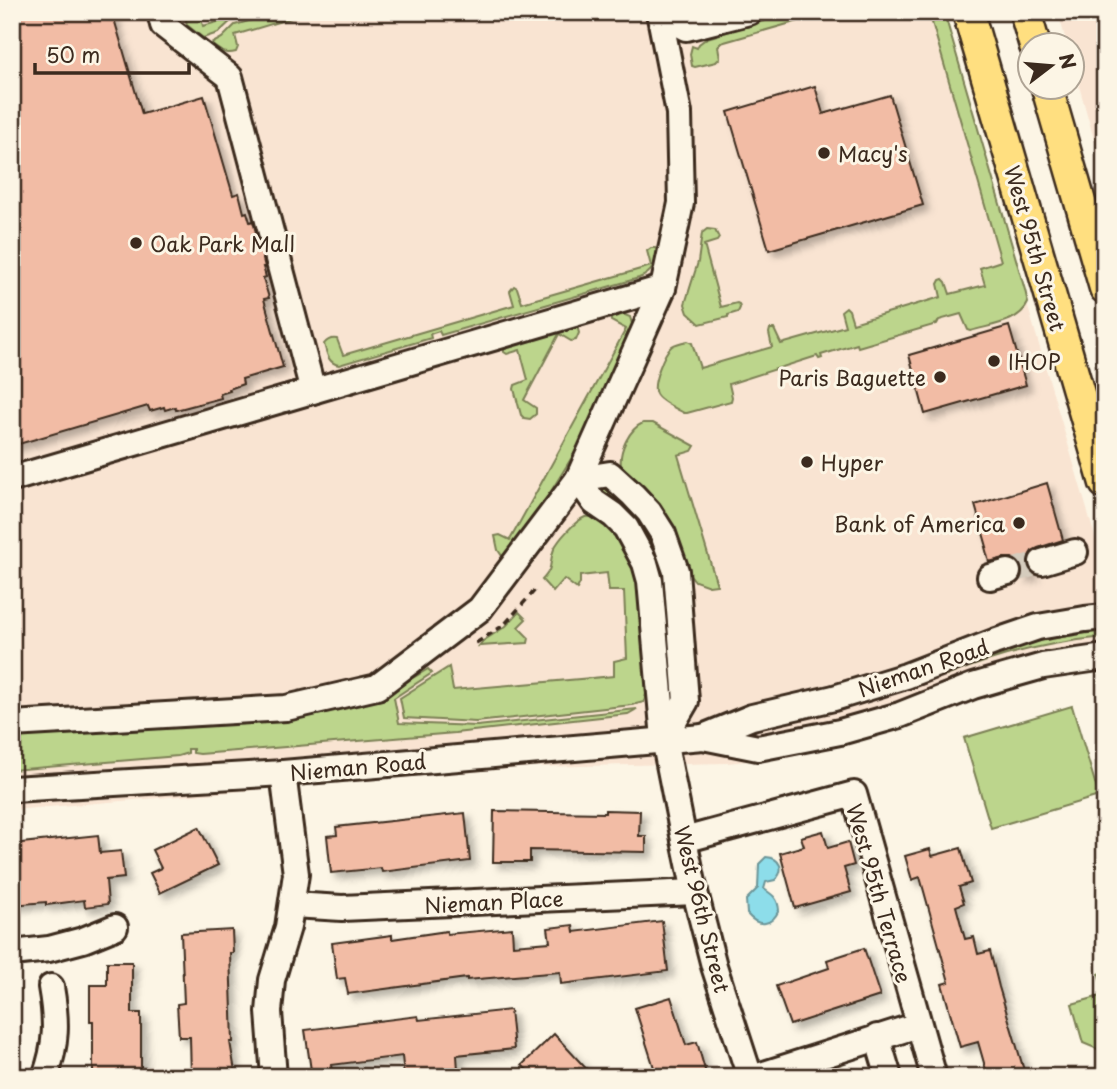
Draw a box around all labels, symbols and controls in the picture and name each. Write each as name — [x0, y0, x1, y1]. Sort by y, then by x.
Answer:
scale bar — [35, 32, 189, 76]
north arrow — [1016, 32, 1086, 102]
text: 50 m — [46, 38, 100, 70]
text: N — [1053, 50, 1084, 72]
place label: Macy's — [838, 137, 907, 169]
marker: Macy's — [816, 145, 832, 161]
street label: West 95th Street — [997, 161, 1075, 335]
place label: Oak Park Mall — [150, 227, 295, 259]
marker: Oak Park Mall — [128, 235, 144, 251]
place label: IHOP — [1008, 345, 1061, 377]
marker: IHOP — [986, 353, 1002, 369]
place label: Paris Baguette — [778, 361, 926, 393]
marker: Paris Baguette — [932, 369, 948, 385]
place label: Hyper — [821, 446, 884, 478]
marker: Hyper — [799, 454, 815, 470]
place label: Bank of America — [834, 507, 1006, 539]
marker: Bank of America — [1011, 515, 1027, 531]
street label: Nieman Road — [853, 630, 993, 704]
street label: Nieman Road — [289, 744, 427, 788]
street label: West 95th Terrace — [839, 800, 921, 986]
street label: West 96th Street — [667, 822, 739, 996]
street label: Nieman Place — [424, 881, 564, 921]

